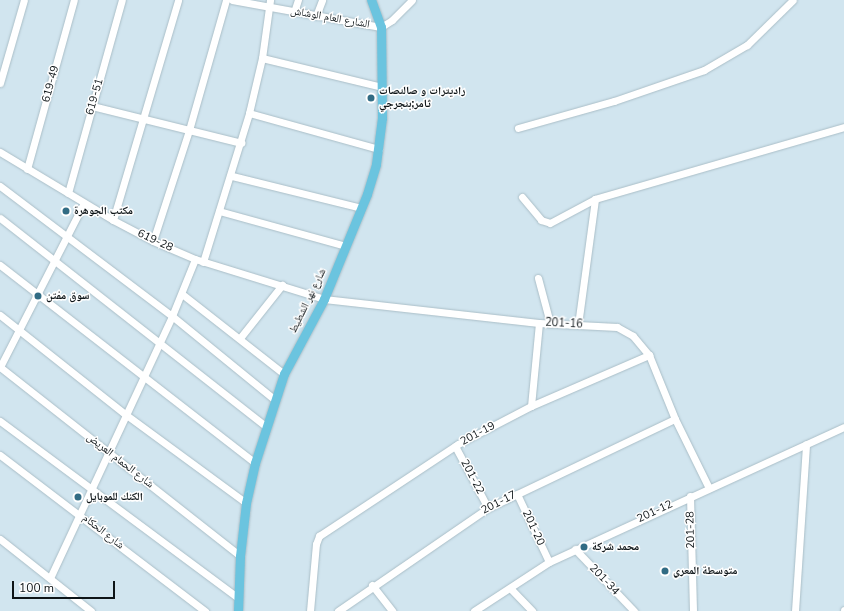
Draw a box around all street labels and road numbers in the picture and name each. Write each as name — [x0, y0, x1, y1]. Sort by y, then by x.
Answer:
street label: الشارع العام الوشاش — [289, 5, 371, 31]
street label: 619-49 — [40, 64, 62, 104]
street label: 619-51 — [83, 77, 107, 117]
street label: 619-28 — [135, 227, 175, 255]
street label: شارع نهر الشطيط — [287, 267, 329, 335]
street label: 201-16 — [545, 316, 583, 332]
street label: 201-19 — [458, 419, 498, 449]
street label: شارع الحمام العريض — [84, 431, 156, 491]
street label: 201-22 — [457, 457, 487, 497]
street label: 201-17 — [479, 489, 519, 517]
street label: 201-12 — [635, 498, 675, 526]
street label: 201-20 — [519, 508, 547, 548]
street label: 201-28 — [684, 511, 698, 549]
street label: شارع الحكام — [80, 512, 126, 552]
street label: 201-34 — [586, 562, 622, 598]

